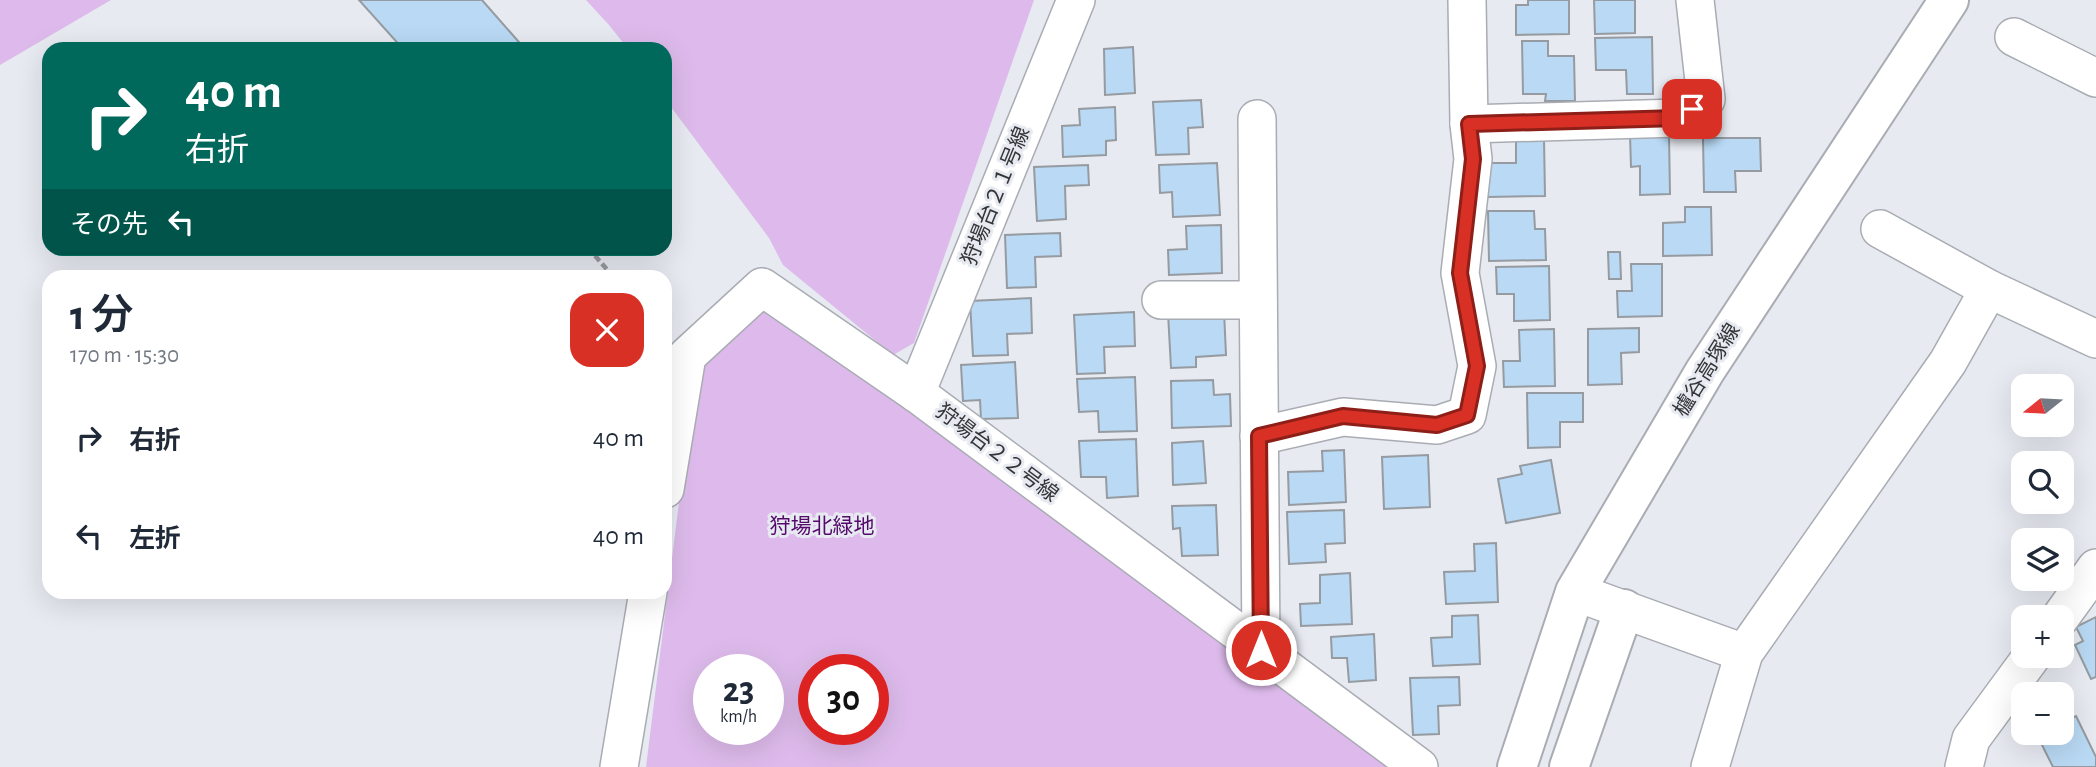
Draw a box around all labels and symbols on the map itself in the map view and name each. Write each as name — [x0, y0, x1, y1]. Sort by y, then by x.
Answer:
pin — [1662, 79, 1722, 139]
street label: 狩場台２１号線 — [958, 124, 1033, 268]
street label: 櫨谷高塚線 — [1669, 319, 1744, 420]
north arrow — [2011, 374, 2074, 438]
street label: 狩場台２２号線 — [932, 400, 1063, 506]
park label: 狩場北緑地 — [770, 515, 875, 537]
position arrow — [1224, 613, 1298, 687]
speed limit sign: 30 — [798, 654, 889, 745]

